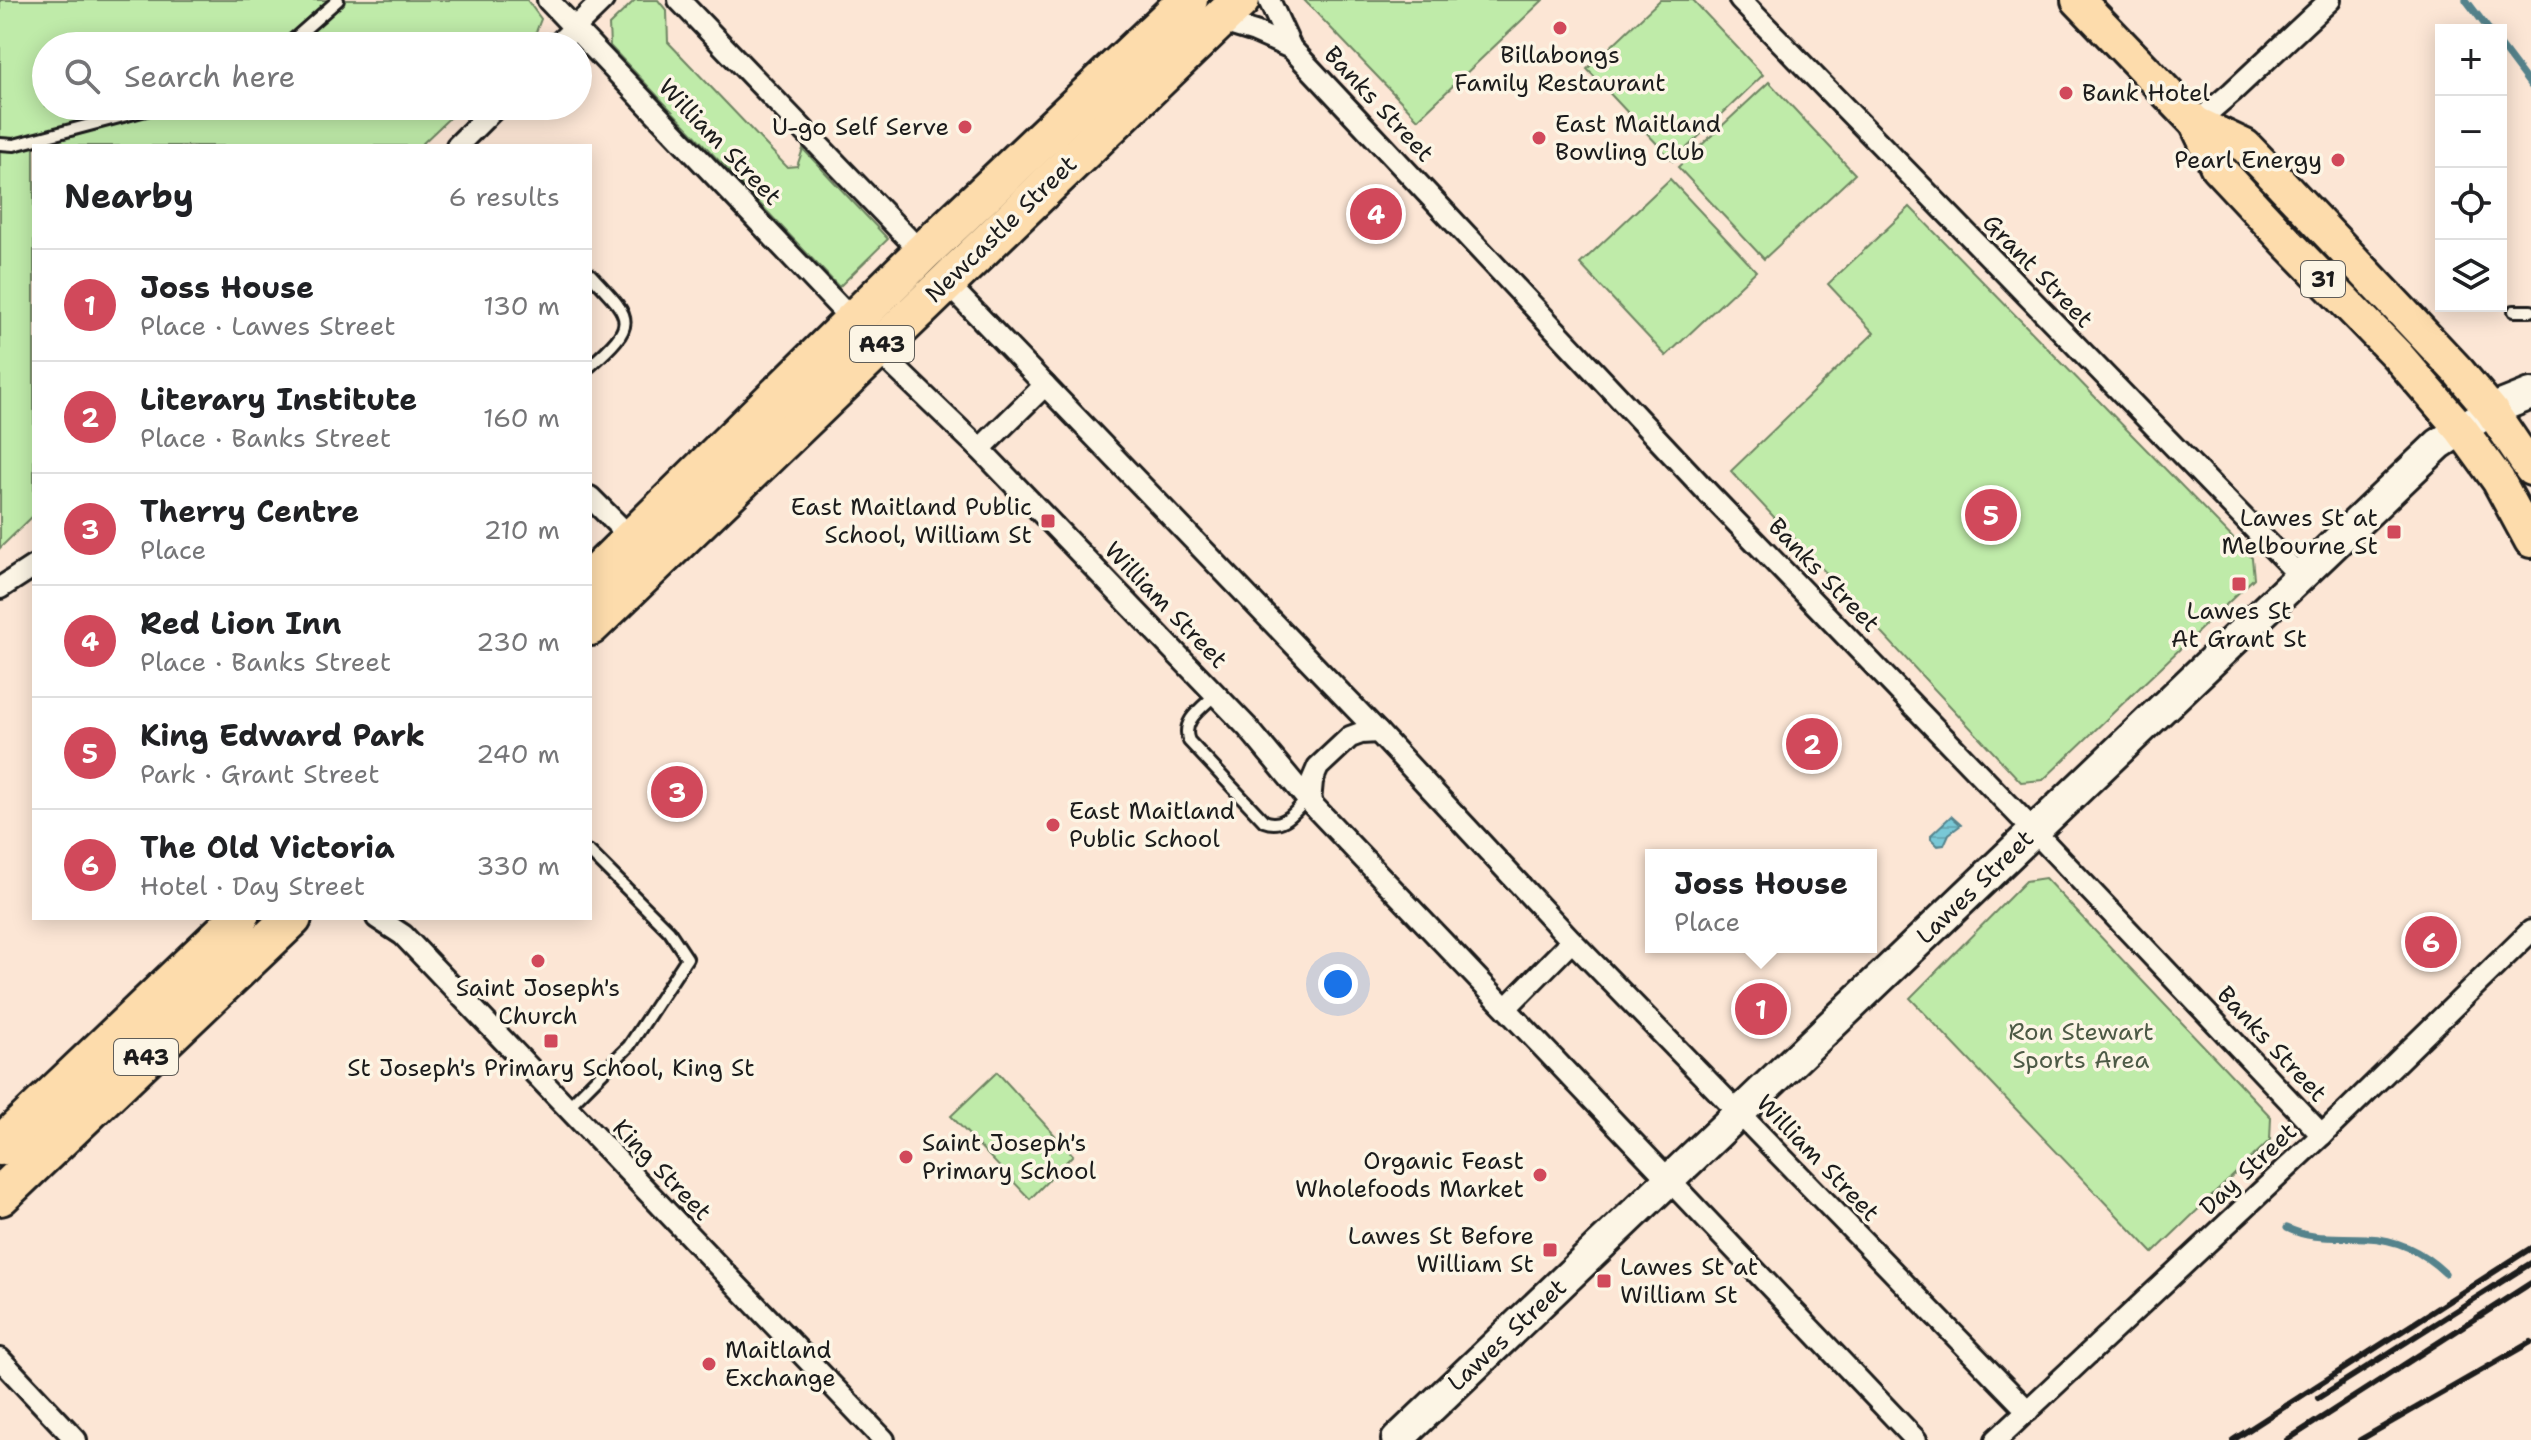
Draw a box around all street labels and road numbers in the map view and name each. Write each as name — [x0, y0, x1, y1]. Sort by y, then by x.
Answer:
street label: Banks Street — [1317, 39, 1441, 169]
street label: William Street — [651, 72, 789, 212]
street label: Newcastle Street — [918, 148, 1084, 310]
street label: Grant Street — [1976, 207, 2100, 335]
road number: 31 — [2301, 261, 2345, 297]
road number: A43 — [850, 326, 914, 362]
street label: Banks Street — [1761, 511, 1887, 639]
street label: William Street — [1097, 535, 1235, 675]
street label: Lawes Street — [1909, 823, 2041, 951]
street label: Banks Street — [2210, 979, 2334, 1109]
road number: A43 — [114, 1039, 178, 1075]
street label: William Street — [1749, 1088, 1887, 1228]
street label: King Street — [605, 1112, 719, 1228]
street label: Day Street — [2192, 1116, 2304, 1222]
street label: Lawes Street — [1441, 1272, 1573, 1398]

